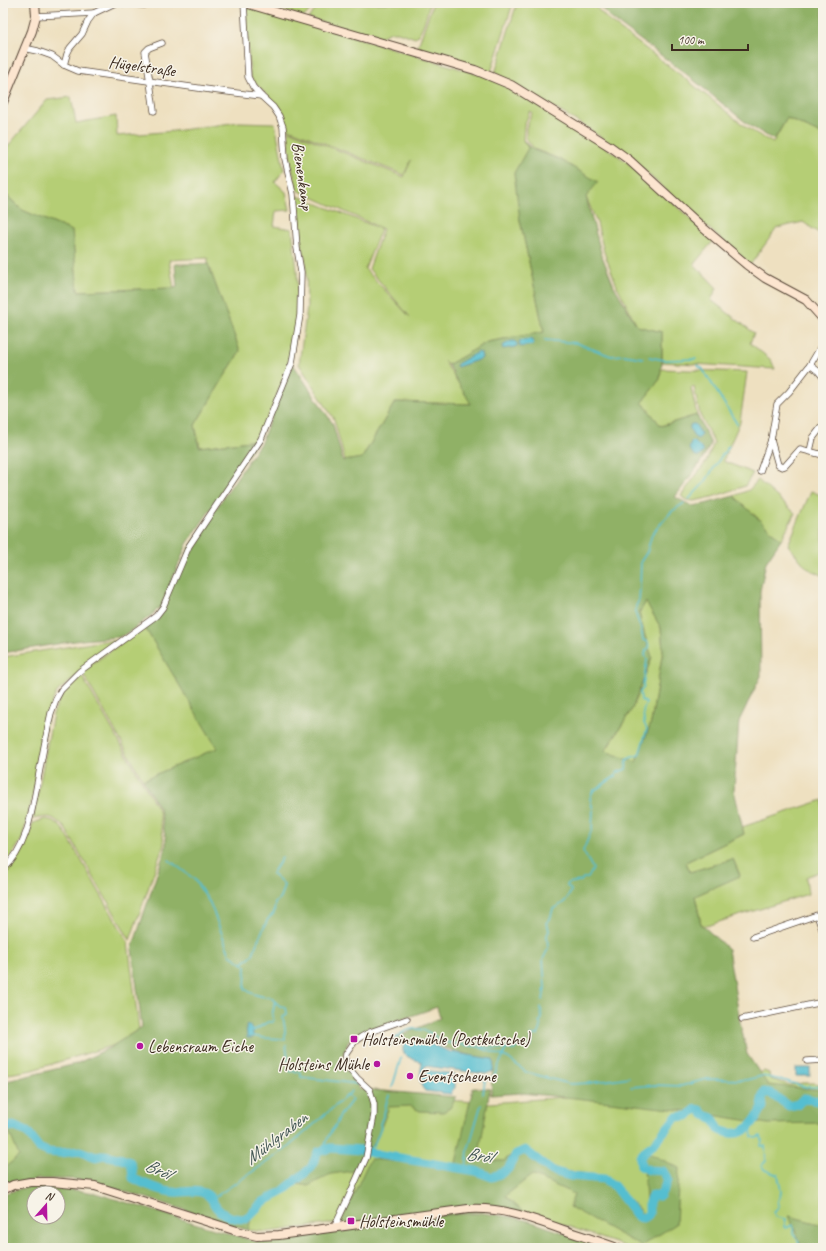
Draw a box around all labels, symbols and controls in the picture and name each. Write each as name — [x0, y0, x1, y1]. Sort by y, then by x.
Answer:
scale bar — [672, 26, 748, 52]
text: 100 m — [678, 32, 705, 48]
street label: Hügelstraße — [107, 51, 178, 82]
street label: Bienenkamp — [287, 141, 318, 213]
place label: Holsteinsmühle (Postkutsche) — [362, 1029, 531, 1050]
marker: Holsteinsmühle (Postkutsche) — [349, 1034, 359, 1044]
place label: Lebensraum Eiche — [148, 1036, 254, 1057]
marker: Lebensraum Eiche — [135, 1041, 145, 1051]
place label: Holsteins Mühle — [278, 1054, 370, 1075]
marker: Holsteins Mühle — [372, 1059, 382, 1069]
place label: Eventscheune — [418, 1066, 497, 1087]
marker: Eventscheune — [405, 1071, 415, 1081]
water label: Mühlgraben — [240, 1106, 313, 1169]
water label: Bröl — [465, 1142, 499, 1168]
water label: Bröl — [142, 1154, 179, 1187]
north arrow — [26, 1185, 66, 1225]
text: N — [44, 1188, 57, 1204]
place label: Holsteinsmühle — [359, 1211, 445, 1232]
marker: Holsteinsmühle — [346, 1216, 356, 1226]

